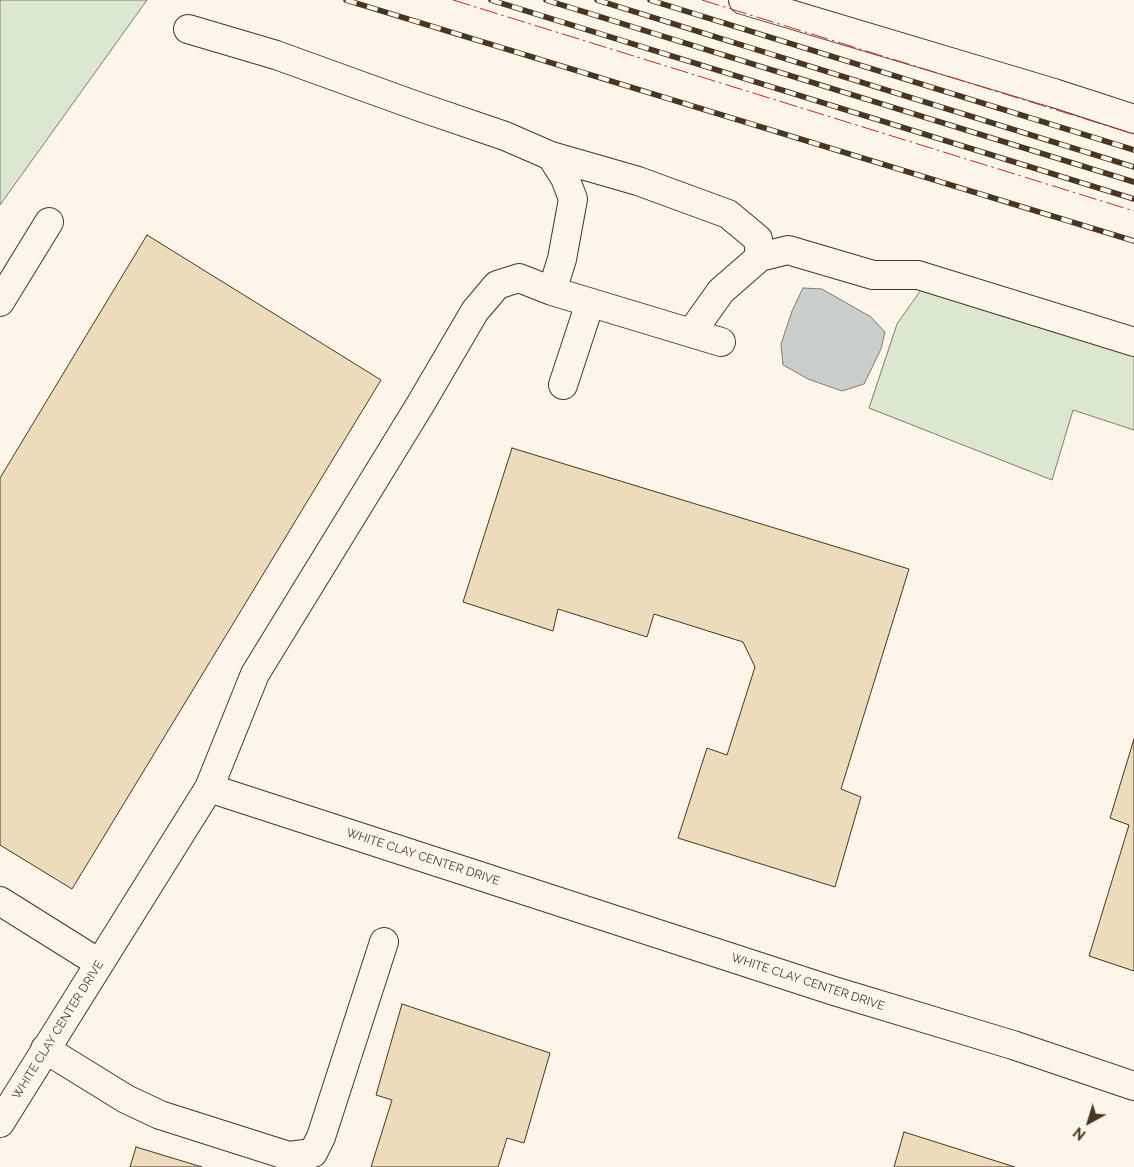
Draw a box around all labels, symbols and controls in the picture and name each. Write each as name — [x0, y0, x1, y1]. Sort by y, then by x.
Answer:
street label: WHITE CLAY CENTER DRIVE — [344, 825, 502, 889]
street label: WHITE CLAY CENTER DRIVE — [729, 950, 887, 1014]
street label: WHITE CLAY CENTER DRIVE — [9, 958, 107, 1102]
north arrow — [1064, 1097, 1114, 1147]
text: N — [1070, 1124, 1089, 1143]

